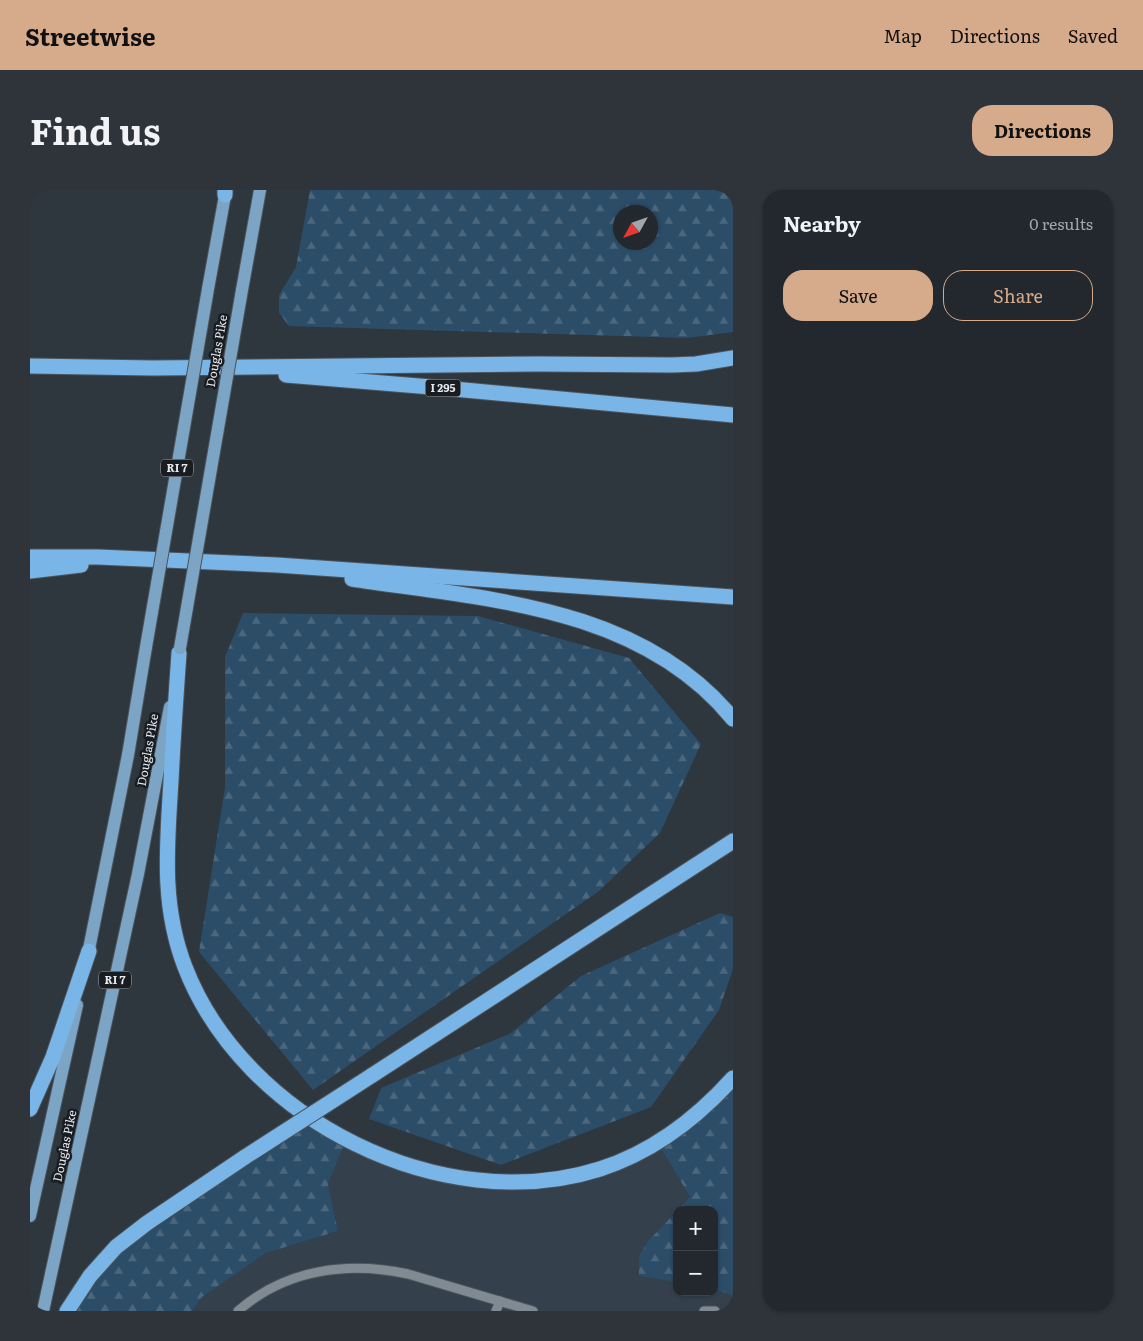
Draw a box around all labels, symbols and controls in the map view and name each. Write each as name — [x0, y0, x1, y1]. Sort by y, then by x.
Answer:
text: Streetwise — [25, 18, 155, 53]
text: Map — [884, 22, 922, 49]
text: Directions — [950, 22, 1040, 49]
text: Saved — [1068, 22, 1118, 49]
text: Find us — [30, 104, 160, 156]
button: Directions — [972, 105, 1113, 156]
north arrow — [613, 205, 658, 250]
text: Nearby — [783, 207, 861, 238]
text: 0 results — [1029, 211, 1093, 235]
button: Save — [783, 270, 933, 321]
button: Share — [943, 270, 1093, 321]
street label: Douglas Pike — [201, 313, 231, 388]
road number: I 295 — [426, 380, 460, 397]
road number: RI 7 — [161, 460, 193, 476]
street label: Douglas Pike — [132, 712, 162, 787]
road number: RI 7 — [99, 972, 131, 988]
street label: Douglas Pike — [48, 1108, 80, 1183]
map controls — [673, 1206, 718, 1296]
button: + — [673, 1206, 718, 1251]
button: − — [673, 1251, 718, 1296]

